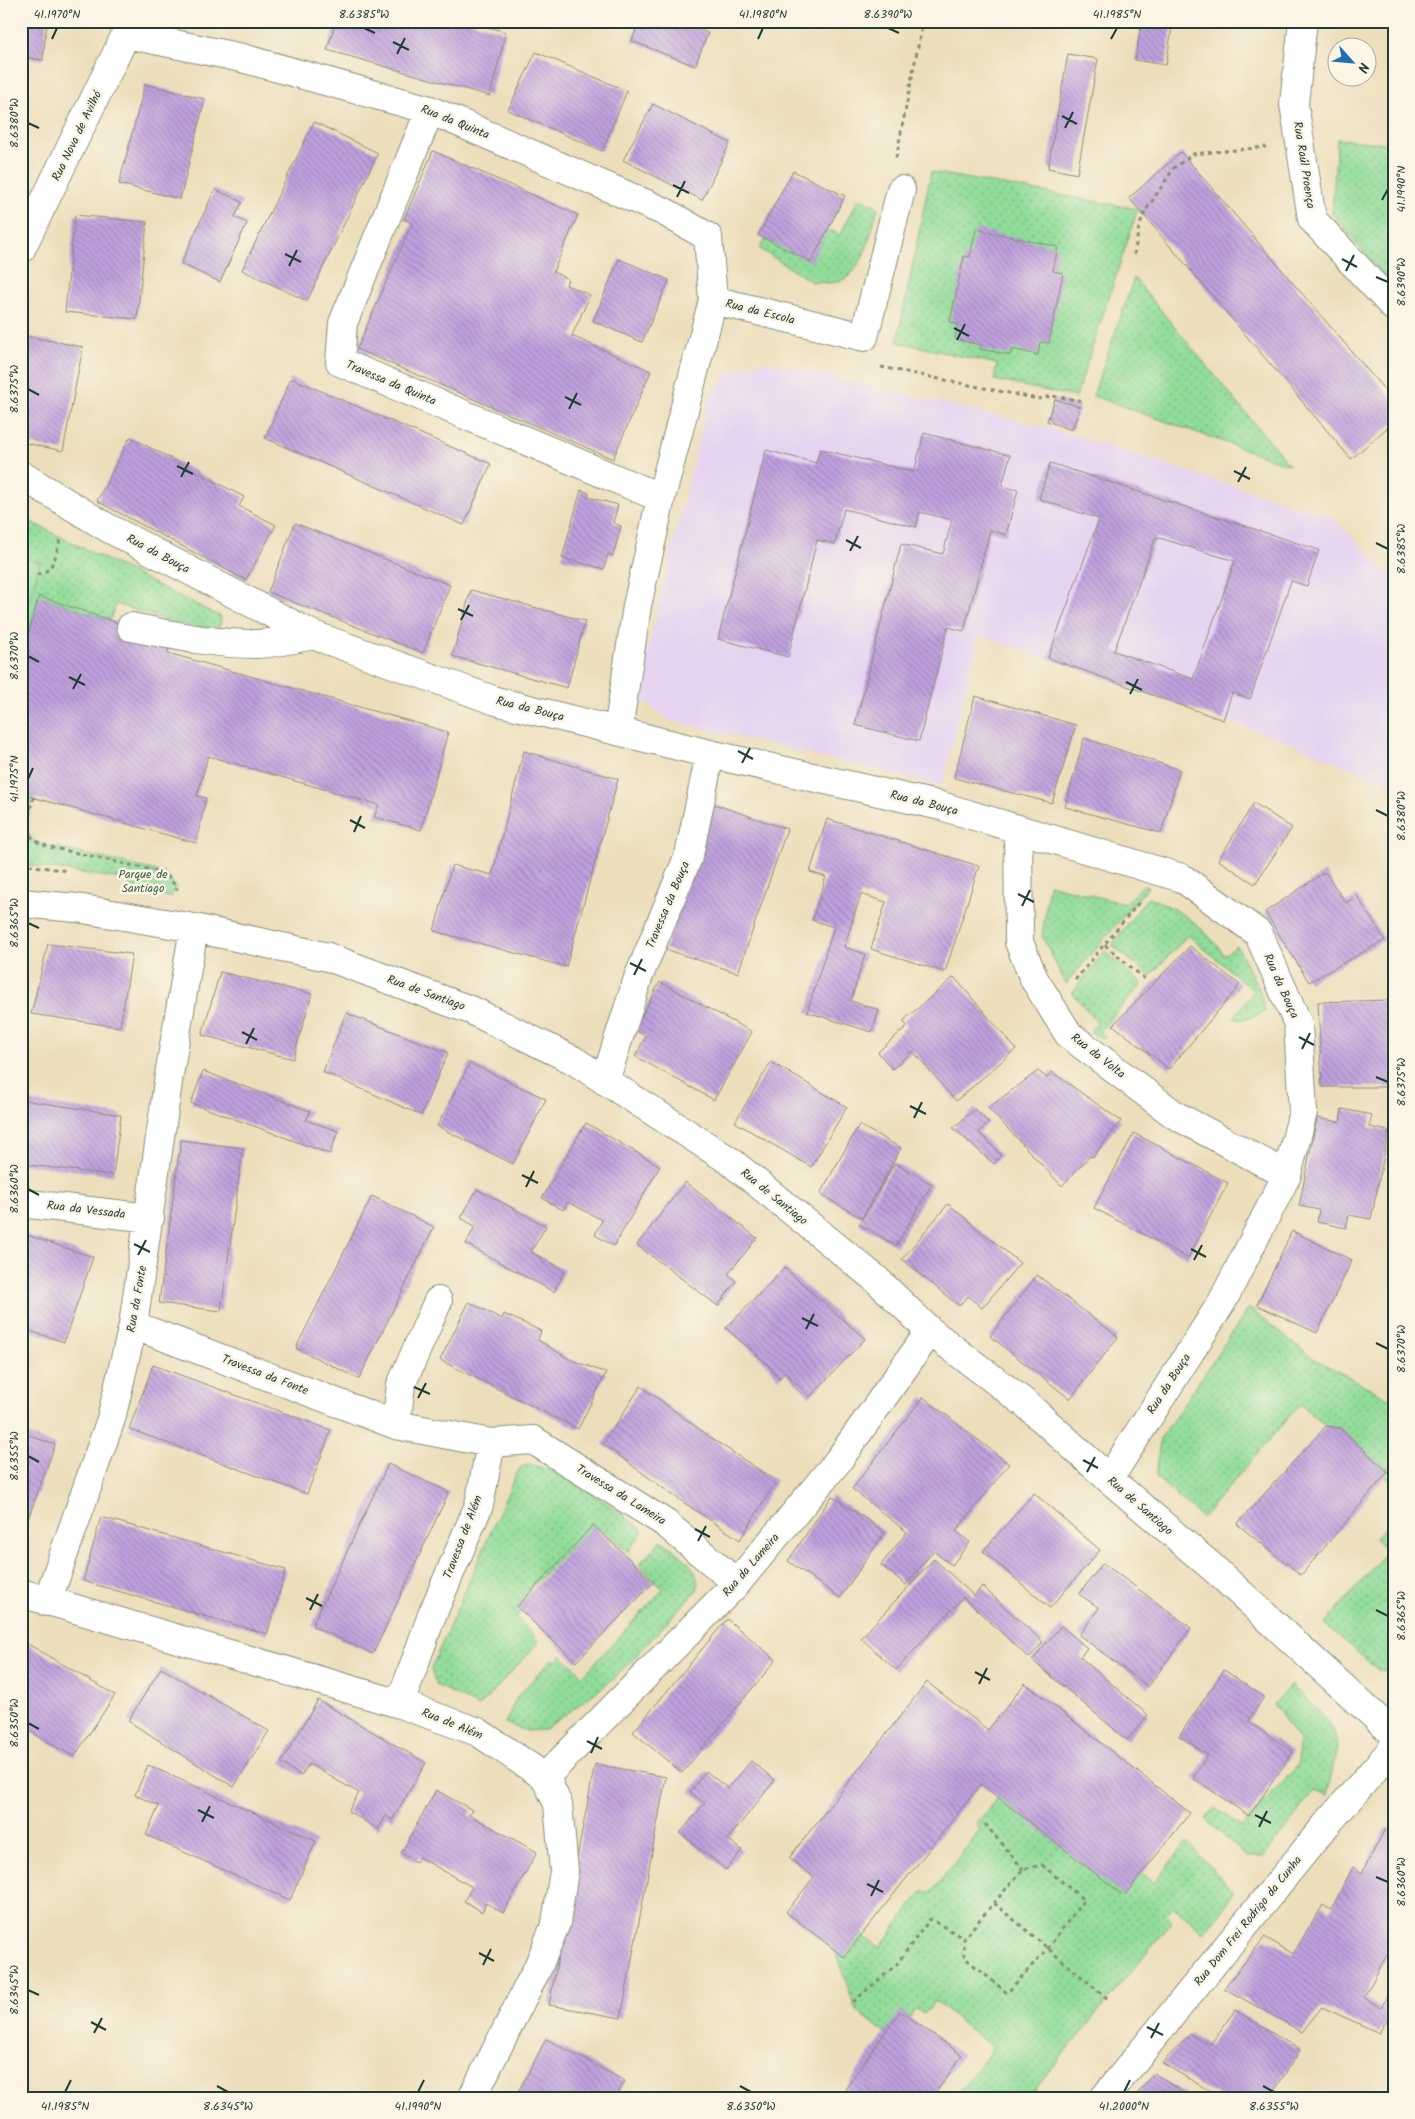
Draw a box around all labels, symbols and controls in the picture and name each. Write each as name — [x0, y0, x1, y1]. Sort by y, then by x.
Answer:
text: 41.1970°N — [34, 5, 80, 24]
text: 8.6385°W — [339, 5, 389, 24]
text: 41.1980°N — [739, 5, 787, 24]
text: 8.6390°W — [864, 5, 912, 24]
text: 41.1985°N — [1093, 5, 1141, 24]
north arrow — [1328, 38, 1378, 88]
text: N — [1351, 59, 1375, 77]
street label: Rua Nova de Avilhó — [47, 87, 107, 184]
text: 8.6380°W — [5, 98, 24, 148]
street label: Rua da Quinta — [418, 100, 493, 145]
street label: Rua Raúl Proença — [1288, 120, 1320, 210]
text: 41.1990°N — [1392, 166, 1411, 212]
text: 8.6390°W — [1392, 258, 1411, 306]
street label: Rua da Escola — [723, 294, 797, 330]
street label: Travessa da Quinta — [343, 355, 439, 411]
text: 8.6375°W — [5, 364, 24, 414]
text: 8.6385°W — [1392, 524, 1411, 574]
street label: Rua da Bouça — [123, 529, 193, 579]
text: 8.6370°W — [5, 632, 24, 680]
street label: Rua da Bouça — [494, 691, 566, 727]
text: 41.1975°N — [5, 755, 24, 803]
street label: Rua da Bouça — [888, 785, 960, 821]
text: 8.6380°W — [1392, 791, 1411, 841]
street label: Travessa da Bouça — [641, 858, 695, 952]
park label: Parque de Santiago — [118, 865, 168, 898]
text: 8.6365°W — [5, 898, 24, 948]
street label: Rua da Bouça — [1258, 950, 1304, 1022]
street label: Rua de Santiago — [384, 970, 468, 1016]
street label: Rua da Volta — [1067, 1029, 1130, 1084]
text: 8.6375°W — [1392, 1057, 1411, 1107]
text: 8.6360°W — [5, 1164, 24, 1214]
street label: Rua de Santiago — [736, 1164, 812, 1230]
street label: Rua da Vessada — [46, 1196, 127, 1224]
street label: Rua da Fonte — [122, 1263, 152, 1334]
text: 8.6370°W — [1392, 1325, 1411, 1373]
street label: Rua da Bouça — [1142, 1349, 1196, 1418]
street label: Travessa da Fonte — [219, 1350, 312, 1401]
text: 8.6355°W — [5, 1431, 24, 1481]
street label: Travessa da Lameira — [572, 1460, 670, 1531]
street label: Rua de Santiago — [1103, 1472, 1177, 1540]
street label: Travessa de Além — [438, 1492, 488, 1582]
street label: Rua da Lameira — [718, 1529, 784, 1601]
text: 8.6365°W — [1392, 1591, 1411, 1641]
text: 8.6350°W — [5, 1698, 24, 1748]
street label: Rua de Além — [419, 1703, 486, 1745]
street label: Rua Dom Frei Rodrigo da Cunha — [1189, 1851, 1307, 1990]
text: 8.6360°W — [1392, 1857, 1411, 1907]
text: 8.6345°W — [5, 1965, 24, 2015]
text: 41.1985°N — [41, 2097, 89, 2116]
text: 8.6345°W — [203, 2097, 253, 2116]
text: 41.1990°N — [395, 2097, 441, 2116]
text: 8.6350°W — [726, 2097, 776, 2116]
text: 41.2000°N — [1099, 2097, 1149, 2116]
text: 8.6355°W — [1249, 2097, 1299, 2116]

